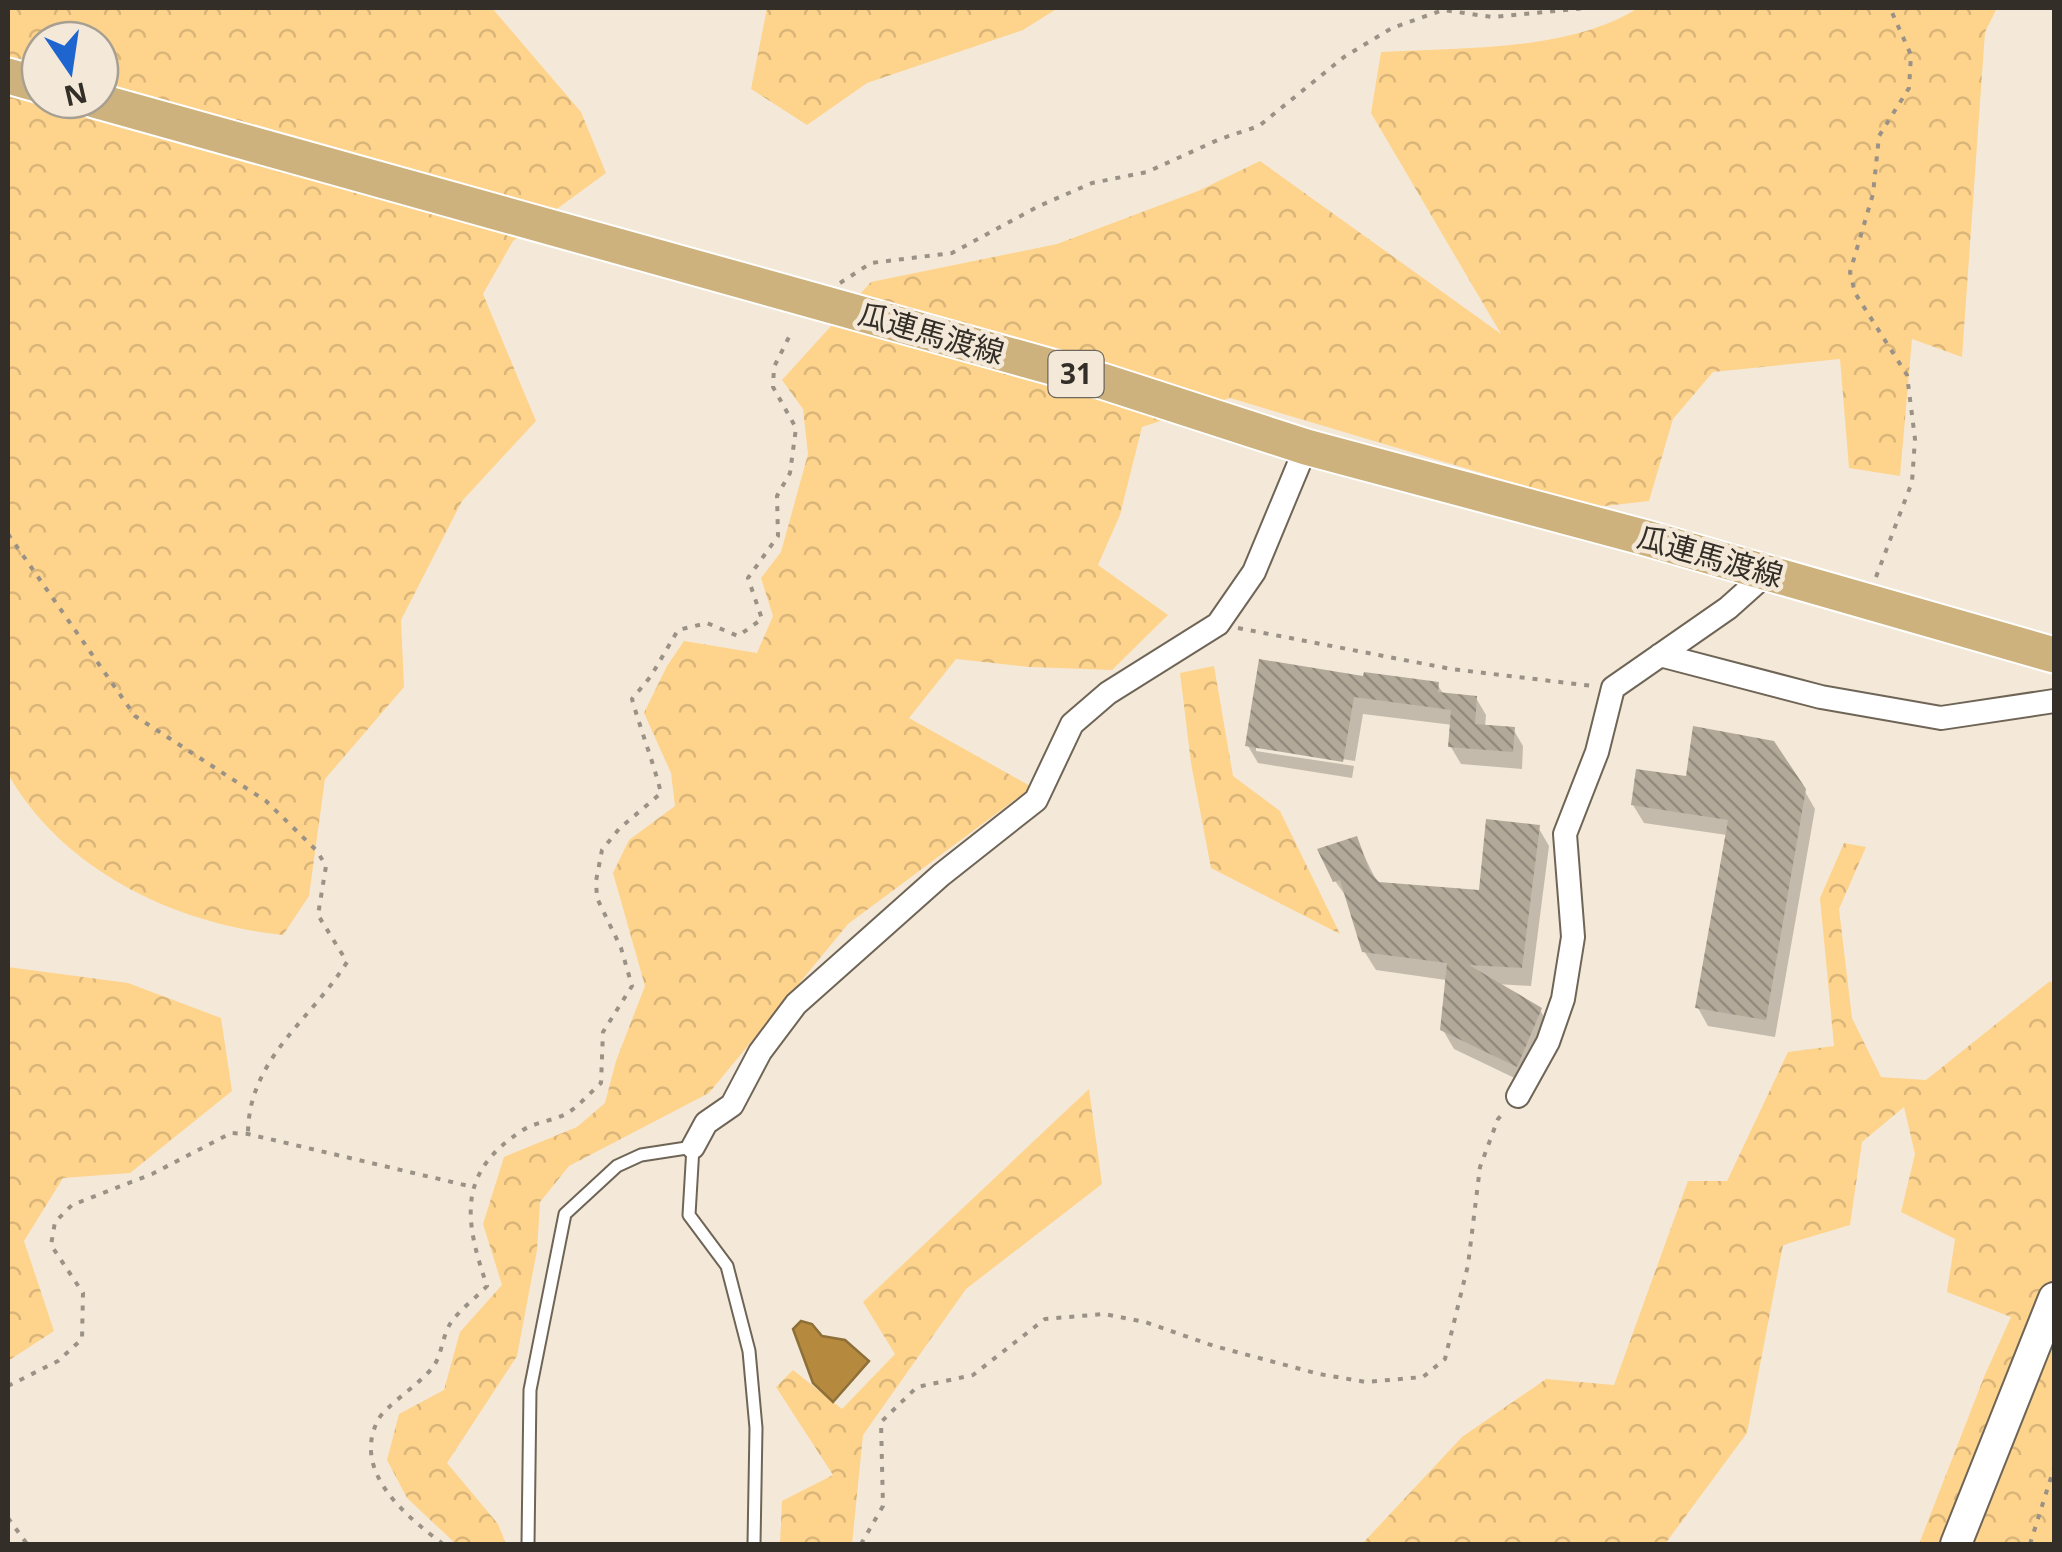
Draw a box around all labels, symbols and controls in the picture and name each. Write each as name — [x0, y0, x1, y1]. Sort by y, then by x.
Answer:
north arrow — [20, 20, 120, 120]
text: N — [60, 74, 91, 116]
street label: 瓜連馬渡線 — [854, 292, 1009, 373]
road number: 31 — [1048, 351, 1104, 397]
street label: 瓜連馬渡線 — [1633, 515, 1788, 596]

